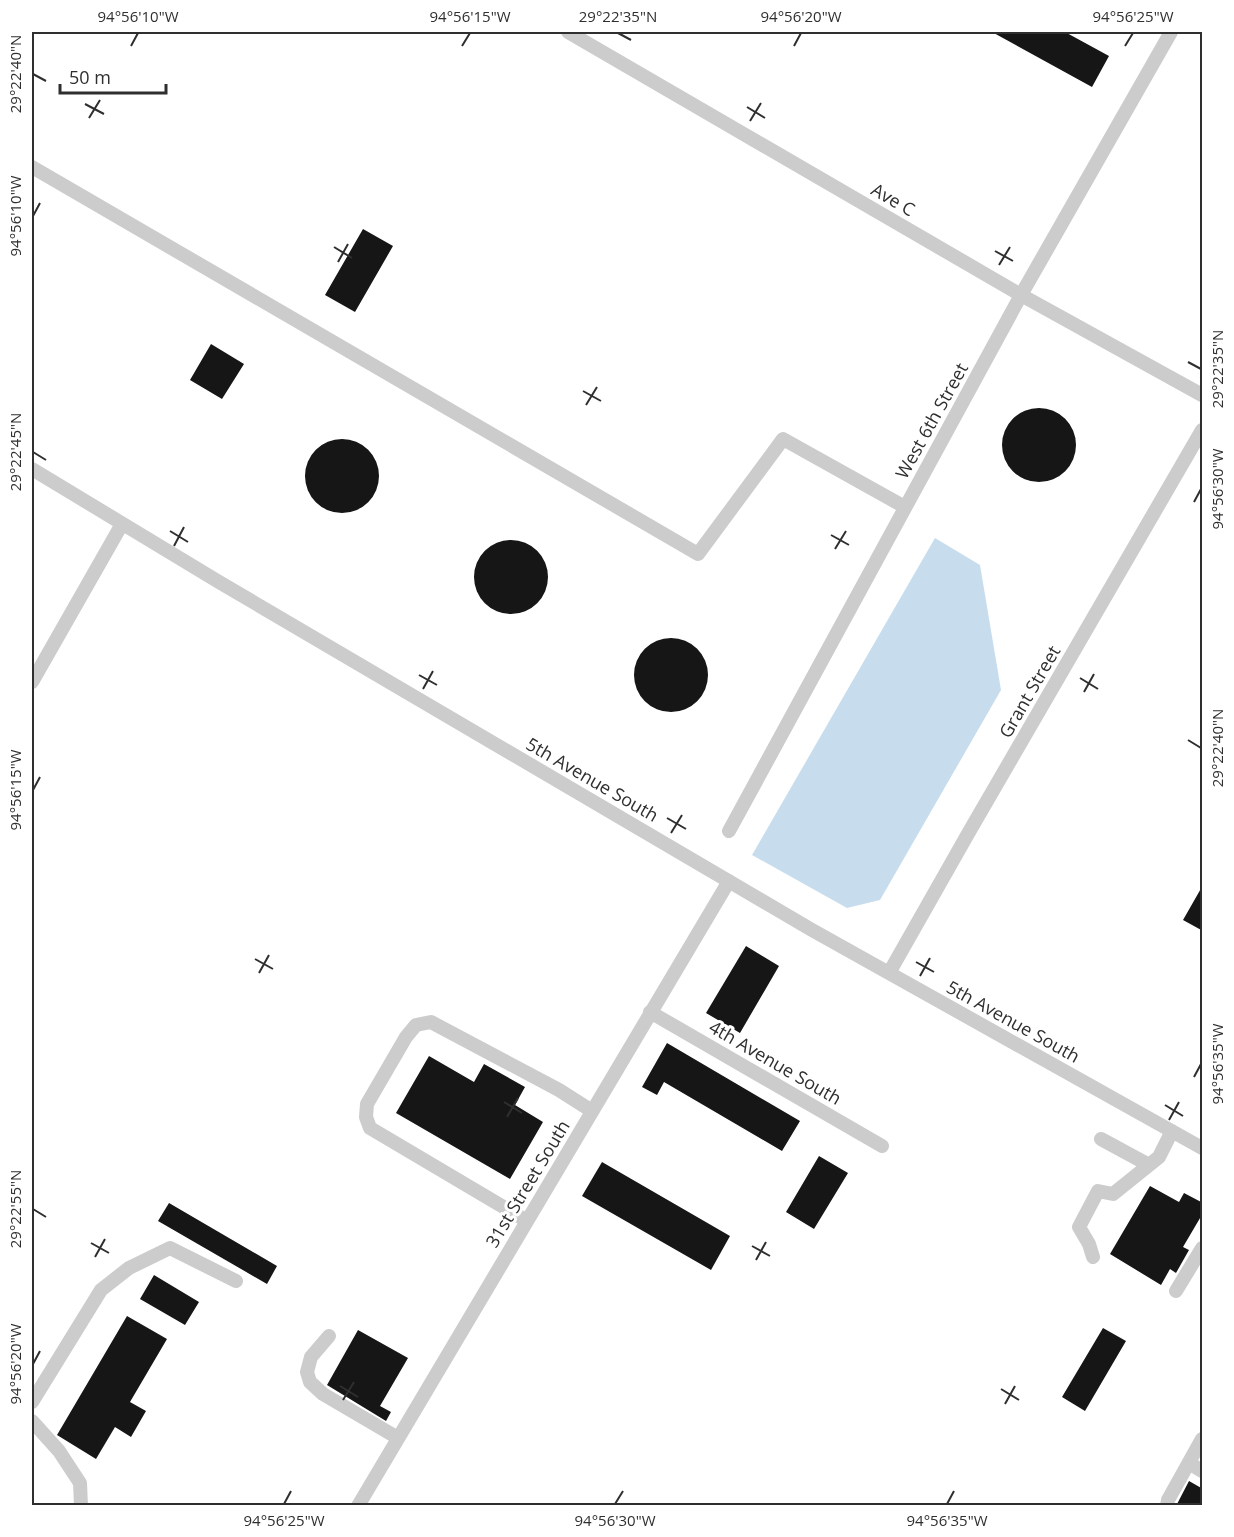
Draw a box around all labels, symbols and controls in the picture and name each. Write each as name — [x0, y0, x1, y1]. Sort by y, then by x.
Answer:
text: 94°56'10"W — [98, 6, 179, 26]
text: 94°56'15"W — [430, 6, 511, 26]
text: 29°22'35"N — [579, 6, 657, 26]
text: 94°56'20"W — [761, 6, 842, 26]
text: 94°56'25"W — [1093, 6, 1174, 26]
text: 29°22'40"N — [5, 35, 25, 113]
scale bar — [60, 57, 166, 95]
text: 50 m — [69, 65, 111, 89]
text: 94°56'10"W — [5, 175, 25, 257]
street label: Ave C — [867, 177, 920, 221]
text: 29°22'35"N — [1207, 330, 1227, 408]
street label: West 6th Street — [889, 358, 973, 483]
text: 29°22'45"N — [5, 413, 25, 491]
text: 94°56'30"W — [1207, 448, 1227, 530]
street label: Grant Street — [993, 641, 1065, 742]
text: 29°22'40"N — [1207, 709, 1227, 787]
street label: 5th Avenue South — [522, 731, 663, 827]
text: 94°56'15"W — [5, 749, 25, 831]
street label: 5th Avenue South — [943, 975, 1084, 1068]
street label: 4th Avenue South — [705, 1014, 846, 1110]
text: 94°56'35"W — [1207, 1023, 1227, 1105]
street label: 31st Street South — [480, 1115, 575, 1252]
text: 29°22'55"N — [5, 1170, 25, 1248]
text: 94°56'20"W — [5, 1323, 25, 1405]
text: 94°56'25"W — [244, 1510, 325, 1530]
text: 94°56'30"W — [575, 1510, 656, 1530]
text: 94°56'35"W — [907, 1510, 988, 1530]

